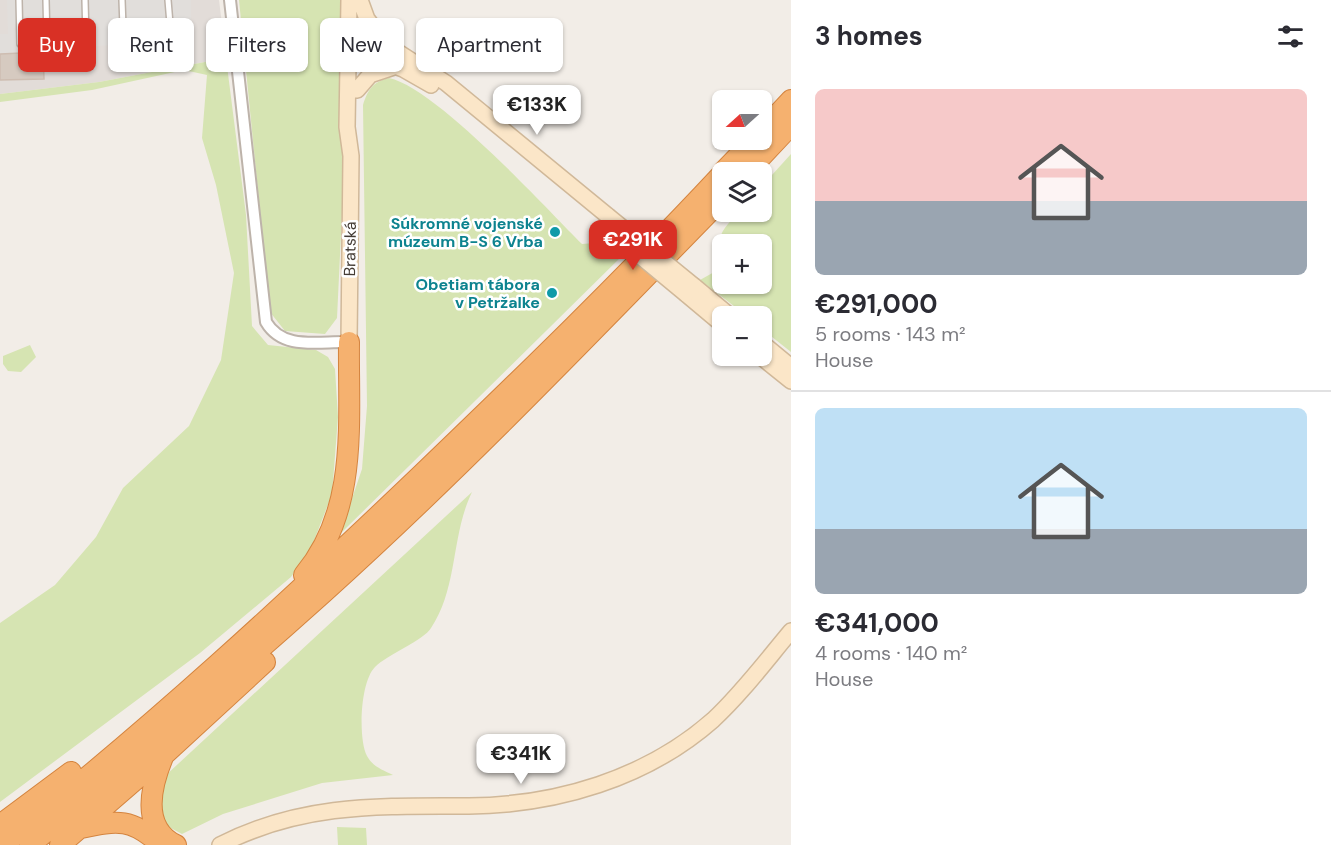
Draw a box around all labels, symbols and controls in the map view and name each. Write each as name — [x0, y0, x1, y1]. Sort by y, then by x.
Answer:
chip: Buy — [18, 18, 96, 72]
chip: Rent — [108, 18, 194, 72]
chip: Filters — [206, 18, 308, 72]
chip: New — [320, 18, 404, 72]
chip: Apartment — [416, 18, 563, 72]
text: 3 homes — [815, 19, 923, 53]
icon: filters — [1274, 20, 1307, 53]
pin: €133K — [495, 85, 579, 136]
north arrow — [712, 90, 772, 150]
map controls — [712, 90, 772, 366]
text: €133K — [507, 91, 567, 117]
icon: home — [1007, 128, 1115, 236]
button: layers — [712, 162, 772, 222]
place label: Súkromné vojenské múzeum B-S 6 Vrba — [388, 213, 543, 252]
pin: €291K — [591, 220, 675, 271]
street label: Bratská — [339, 221, 361, 277]
marker: Súkromné vojenské múzeum B-S 6 Vrba — [548, 225, 562, 239]
text: €291K — [603, 226, 663, 252]
button: + — [712, 234, 772, 294]
place label: Obetiam tábora v Petržalke — [415, 274, 540, 313]
marker: Obetiam tábora v Petržalke — [545, 286, 559, 300]
text: €291,000 — [815, 287, 938, 321]
button: − — [712, 306, 772, 366]
text: 5 rooms · 143 m² — [815, 321, 966, 347]
text: House — [815, 347, 873, 373]
icon: home — [1007, 447, 1115, 555]
text: €341,000 — [815, 606, 939, 640]
text: 4 rooms · 140 m² — [815, 640, 967, 666]
text: House — [815, 666, 873, 692]
pin: €341K — [479, 734, 563, 785]
text: €341K — [490, 740, 552, 766]

